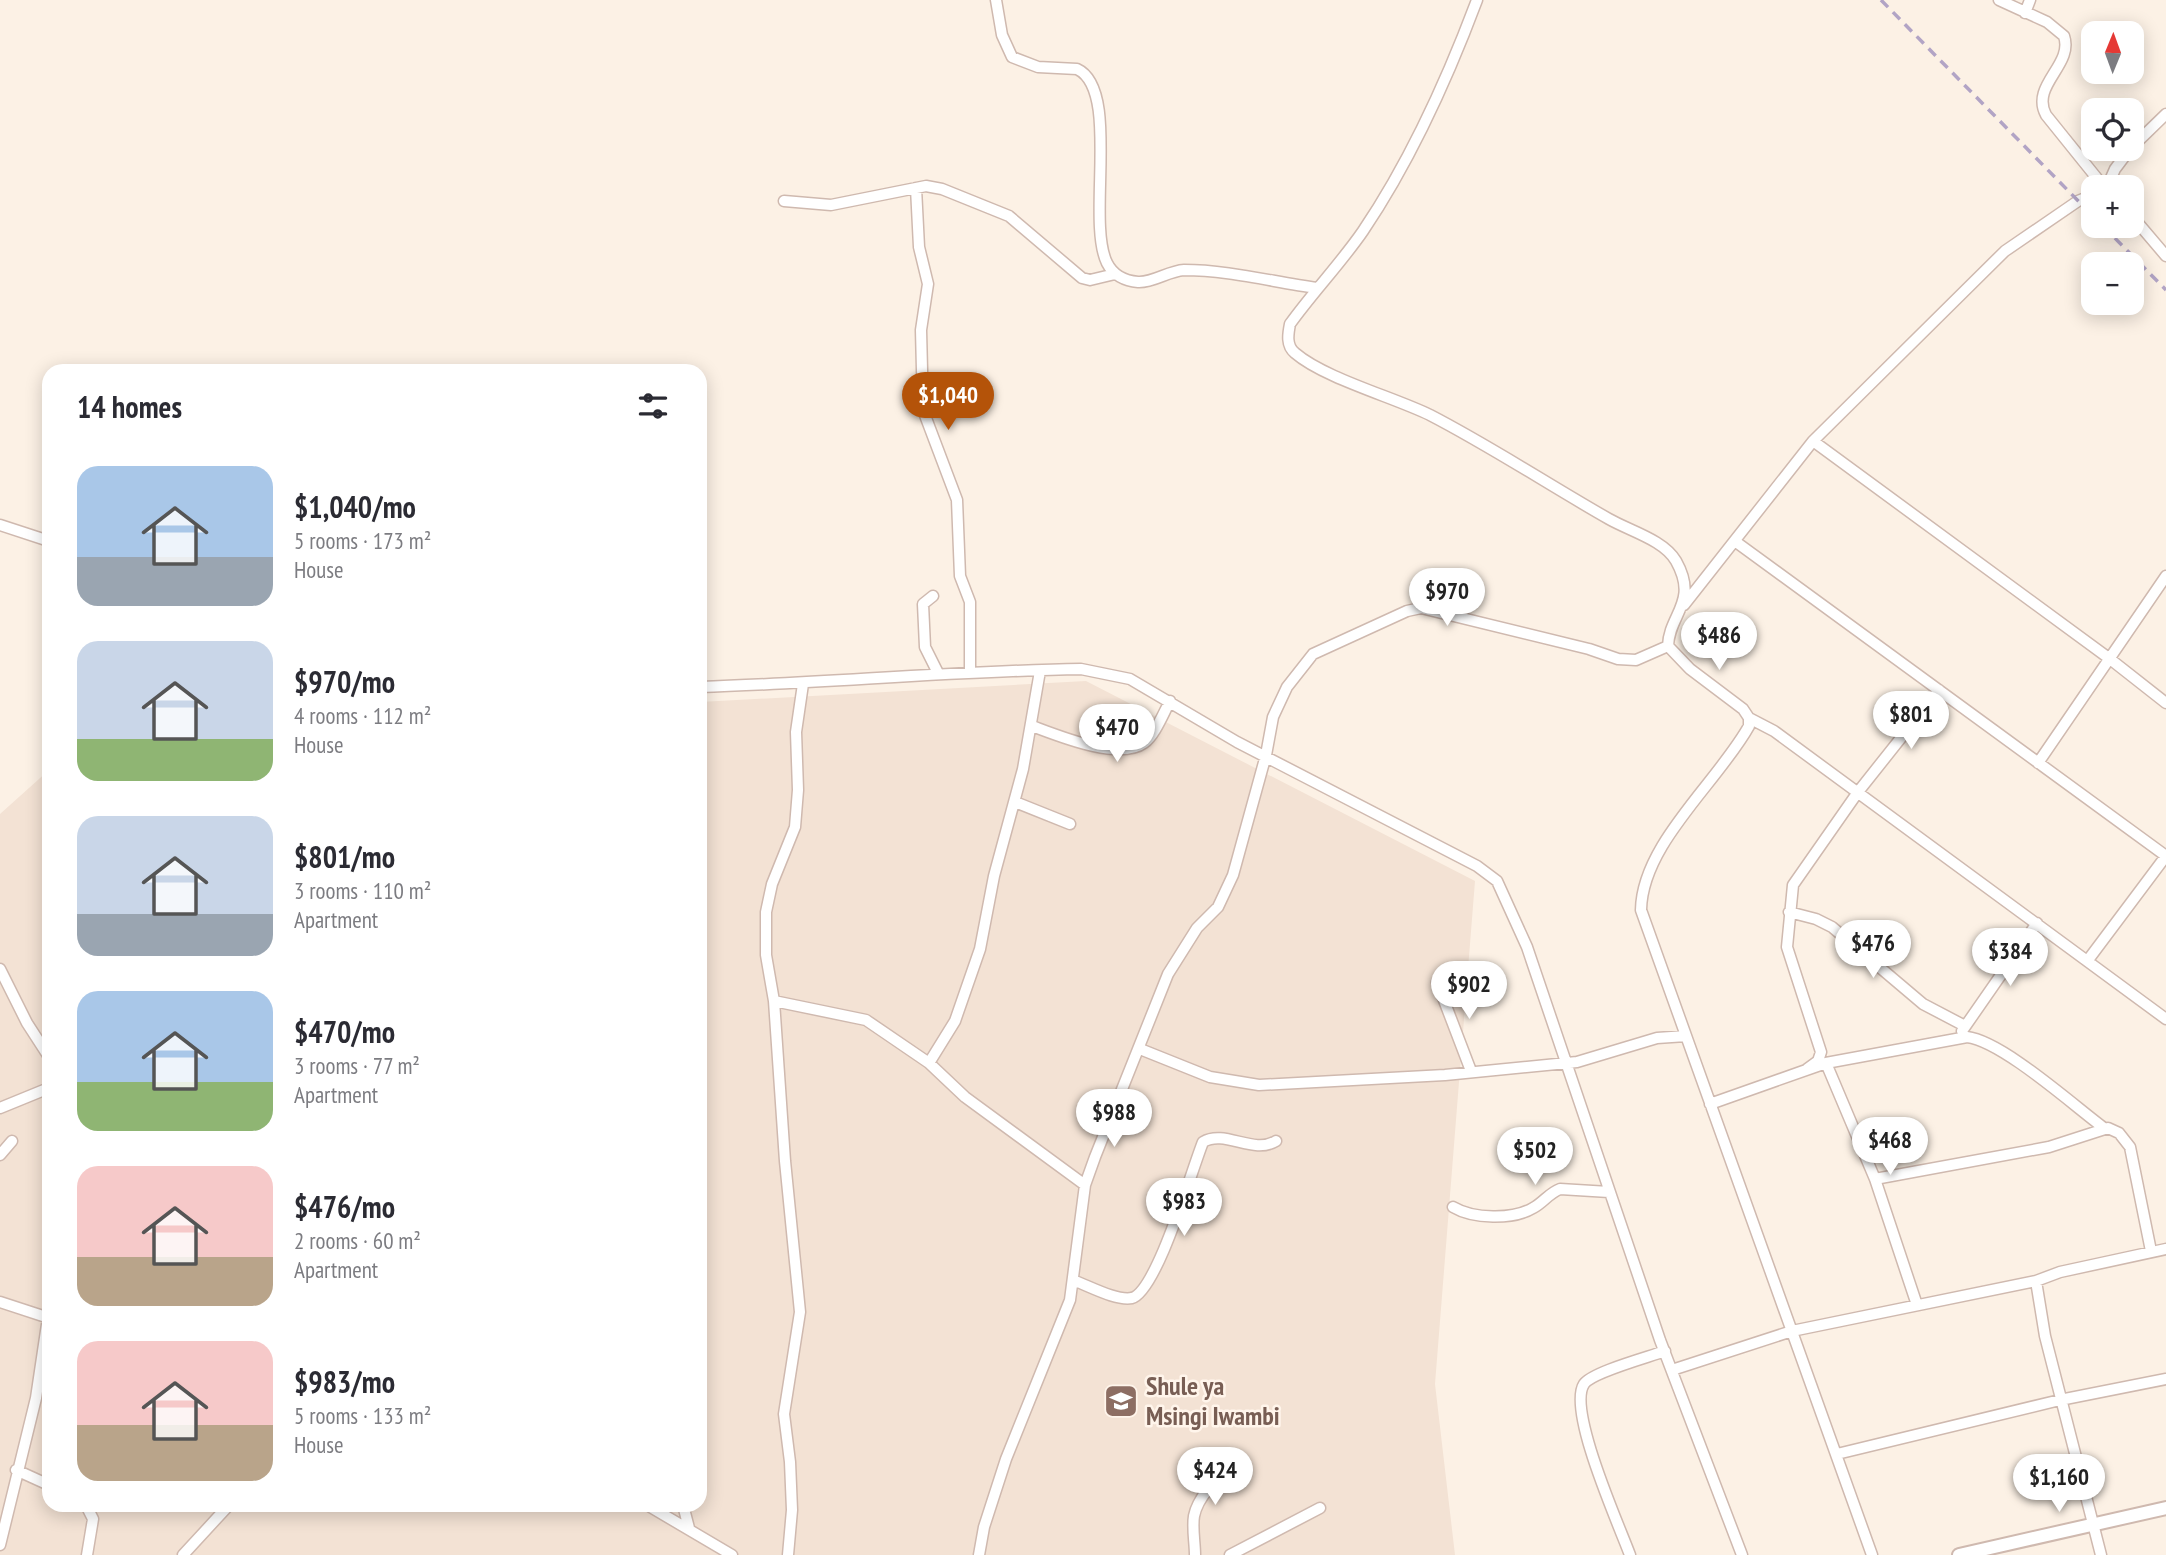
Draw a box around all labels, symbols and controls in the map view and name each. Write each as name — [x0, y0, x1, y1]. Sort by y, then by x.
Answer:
north arrow — [2081, 21, 2144, 84]
map controls — [2081, 21, 2144, 315]
button: locate — [2081, 98, 2144, 161]
button: + — [2081, 175, 2144, 238]
button: − — [2081, 252, 2144, 315]
pin: $1,040 — [891, 372, 1005, 432]
text: $1,040 — [918, 380, 978, 409]
text: 14 homes — [77, 387, 182, 426]
icon: filters — [634, 387, 672, 425]
text: $1,040/mo — [294, 487, 416, 526]
icon: home — [133, 494, 217, 578]
text: 5 rooms · 173 m² — [294, 526, 431, 555]
text: House — [294, 555, 344, 584]
pin: $970 — [1406, 568, 1488, 628]
text: $970 — [1425, 576, 1469, 605]
pin: $486 — [1678, 612, 1760, 672]
text: $486 — [1697, 620, 1741, 649]
text: $970/mo — [294, 662, 395, 701]
icon: home — [133, 669, 217, 753]
pin: $801 — [1870, 692, 1952, 751]
text: $801 — [1889, 699, 1933, 728]
text: 4 rooms · 112 m² — [294, 701, 431, 730]
pin: $470 — [1076, 704, 1158, 764]
text: $470 — [1095, 712, 1139, 741]
text: House — [294, 730, 344, 759]
text: $801/mo — [294, 837, 395, 876]
icon: home — [133, 844, 217, 928]
text: 3 rooms · 110 m² — [294, 876, 431, 905]
text: Apartment — [294, 905, 378, 934]
pin: $476 — [1832, 920, 1914, 980]
text: $476 — [1851, 928, 1895, 957]
pin: $384 — [1969, 928, 2051, 988]
text: $384 — [1988, 936, 2032, 965]
pin: $902 — [1428, 962, 1510, 1021]
text: $902 — [1447, 969, 1491, 998]
text: $470/mo — [294, 1012, 395, 1051]
icon: home — [133, 1019, 217, 1103]
text: 3 rooms · 77 m² — [294, 1051, 420, 1080]
text: Apartment — [294, 1080, 378, 1109]
pin: $988 — [1073, 1090, 1155, 1149]
text: $988 — [1092, 1097, 1136, 1126]
pin: $468 — [1849, 1118, 1931, 1177]
text: $468 — [1868, 1125, 1912, 1154]
pin: $502 — [1494, 1128, 1576, 1187]
text: $502 — [1513, 1135, 1557, 1164]
pin: $983 — [1143, 1178, 1225, 1238]
text: $983 — [1162, 1186, 1206, 1215]
text: $476/mo — [294, 1187, 395, 1226]
icon: home — [133, 1194, 217, 1278]
text: 2 rooms · 60 m² — [294, 1226, 421, 1255]
text: Apartment — [294, 1255, 378, 1284]
text: $983/mo — [294, 1362, 395, 1401]
icon: home — [133, 1369, 217, 1453]
place label: Shule ya Msingi Iwambi — [1146, 1369, 1280, 1432]
school or university icon: Shule ya Msingi Iwambi — [1102, 1382, 1140, 1420]
text: 5 rooms · 133 m² — [294, 1401, 431, 1430]
text: House — [294, 1430, 344, 1459]
pin: $424 — [1174, 1448, 1256, 1507]
pin: $1,160 — [2002, 1454, 2116, 1514]
text: $424 — [1193, 1455, 1237, 1484]
text: $1,160 — [2029, 1462, 2089, 1491]

